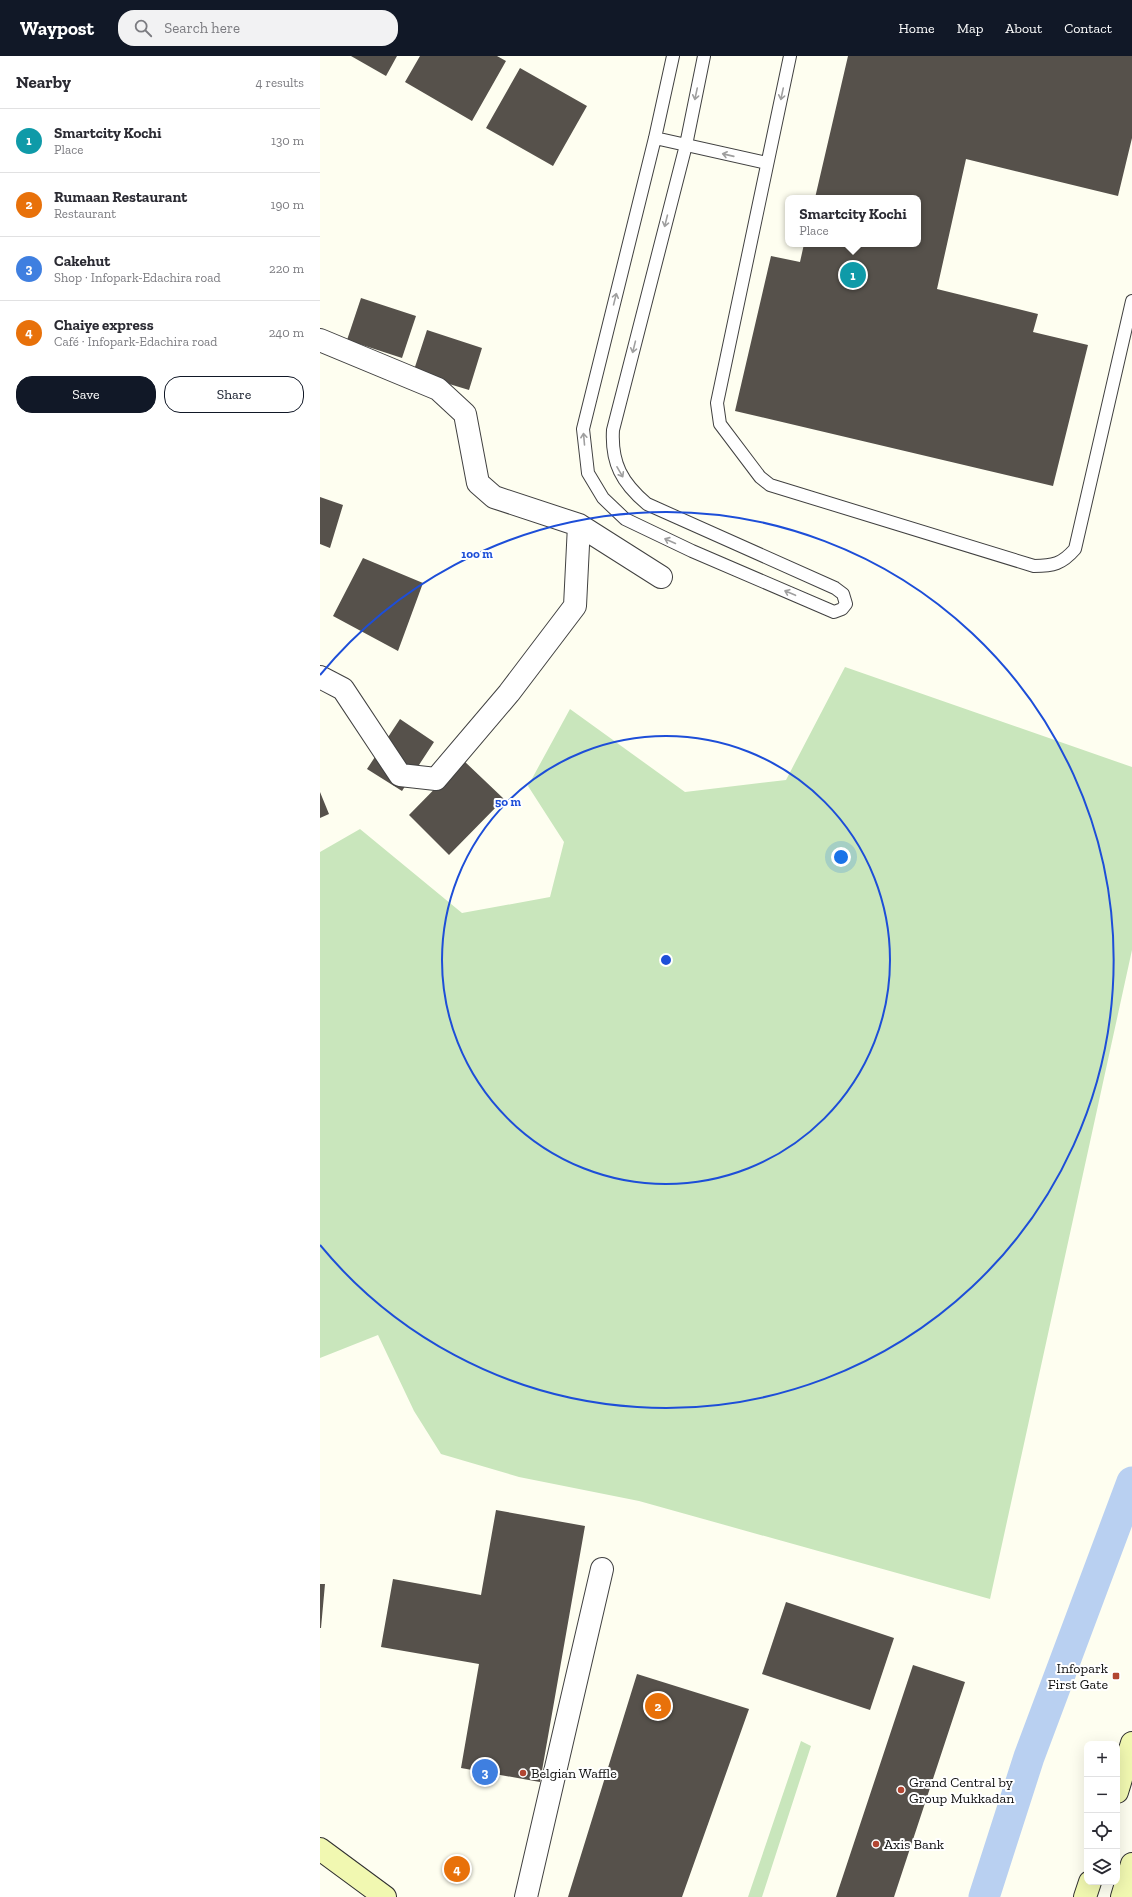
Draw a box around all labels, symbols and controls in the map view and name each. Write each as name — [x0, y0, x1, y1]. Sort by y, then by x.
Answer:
search box — [118, 10, 398, 46]
text: Waypost — [20, 17, 94, 40]
icon: search — [132, 17, 154, 39]
text: Search here — [164, 19, 240, 37]
text: Home — [899, 20, 935, 37]
text: Map — [957, 20, 983, 37]
text: About — [1005, 20, 1042, 37]
text: Contact — [1064, 20, 1112, 37]
text: Nearby — [16, 72, 71, 92]
text: 4 results — [256, 75, 304, 90]
one-way arrow — [692, 87, 700, 100]
one-way arrow — [777, 87, 785, 100]
text: Smartcity Kochi — [54, 124, 162, 142]
text: 1 — [26, 133, 32, 148]
text: 130 m — [271, 133, 304, 148]
text: Place — [54, 142, 83, 157]
one-way arrow — [722, 150, 735, 158]
text: Rumaan Restaurant — [54, 188, 187, 206]
popup — [785, 195, 921, 247]
text: 2 — [26, 197, 32, 212]
text: 190 m — [270, 197, 304, 212]
text: Smartcity Kochi — [799, 205, 907, 223]
text: Restaurant — [54, 206, 116, 221]
one-way arrow — [662, 214, 670, 227]
text: Place — [799, 223, 829, 238]
text: Cakehut — [54, 252, 110, 270]
pin: 1 — [840, 260, 866, 290]
text: 3 — [26, 261, 32, 276]
text: 220 m — [269, 261, 304, 276]
text: Shop · Infopark-Edachira road — [54, 270, 221, 285]
one-way arrow — [612, 293, 619, 306]
text: Chaiye express — [54, 316, 154, 334]
text: 4 — [25, 325, 33, 340]
text: 240 m — [269, 325, 304, 340]
text: Café · Infopark-Edachira road — [54, 334, 217, 349]
one-way arrow — [630, 340, 637, 353]
button: Save — [16, 376, 156, 413]
button: Share — [164, 376, 304, 413]
one-way arrow — [581, 433, 588, 446]
one-way arrow — [617, 466, 625, 478]
one-way arrow — [665, 537, 677, 544]
text: 100 m — [461, 547, 493, 561]
one-way arrow — [784, 589, 796, 596]
text: 50 m — [495, 795, 521, 809]
your location — [831, 847, 851, 867]
centre of rings — [659, 953, 673, 967]
place label: Infopark First Gate — [1048, 1660, 1109, 1693]
marker: Infopark First Gate — [1111, 1671, 1121, 1681]
pin: 2 — [645, 1691, 671, 1721]
map controls — [1084, 1741, 1120, 1885]
button: + — [1084, 1741, 1120, 1777]
pin: 3 — [472, 1757, 498, 1787]
place label: Belgian Waffle — [531, 1765, 617, 1782]
marker: Belgian Waffle — [518, 1768, 528, 1778]
place label: Grand Central by Group Mukkadan — [909, 1774, 1014, 1807]
button: − — [1084, 1777, 1120, 1813]
marker: Grand Central by Group Mukkadan — [896, 1785, 906, 1795]
button: locate — [1084, 1813, 1120, 1849]
place label: Axis Bank — [884, 1836, 945, 1853]
marker: Axis Bank — [871, 1839, 881, 1849]
button: layers — [1084, 1849, 1120, 1885]
pin: 4 — [444, 1854, 470, 1884]

